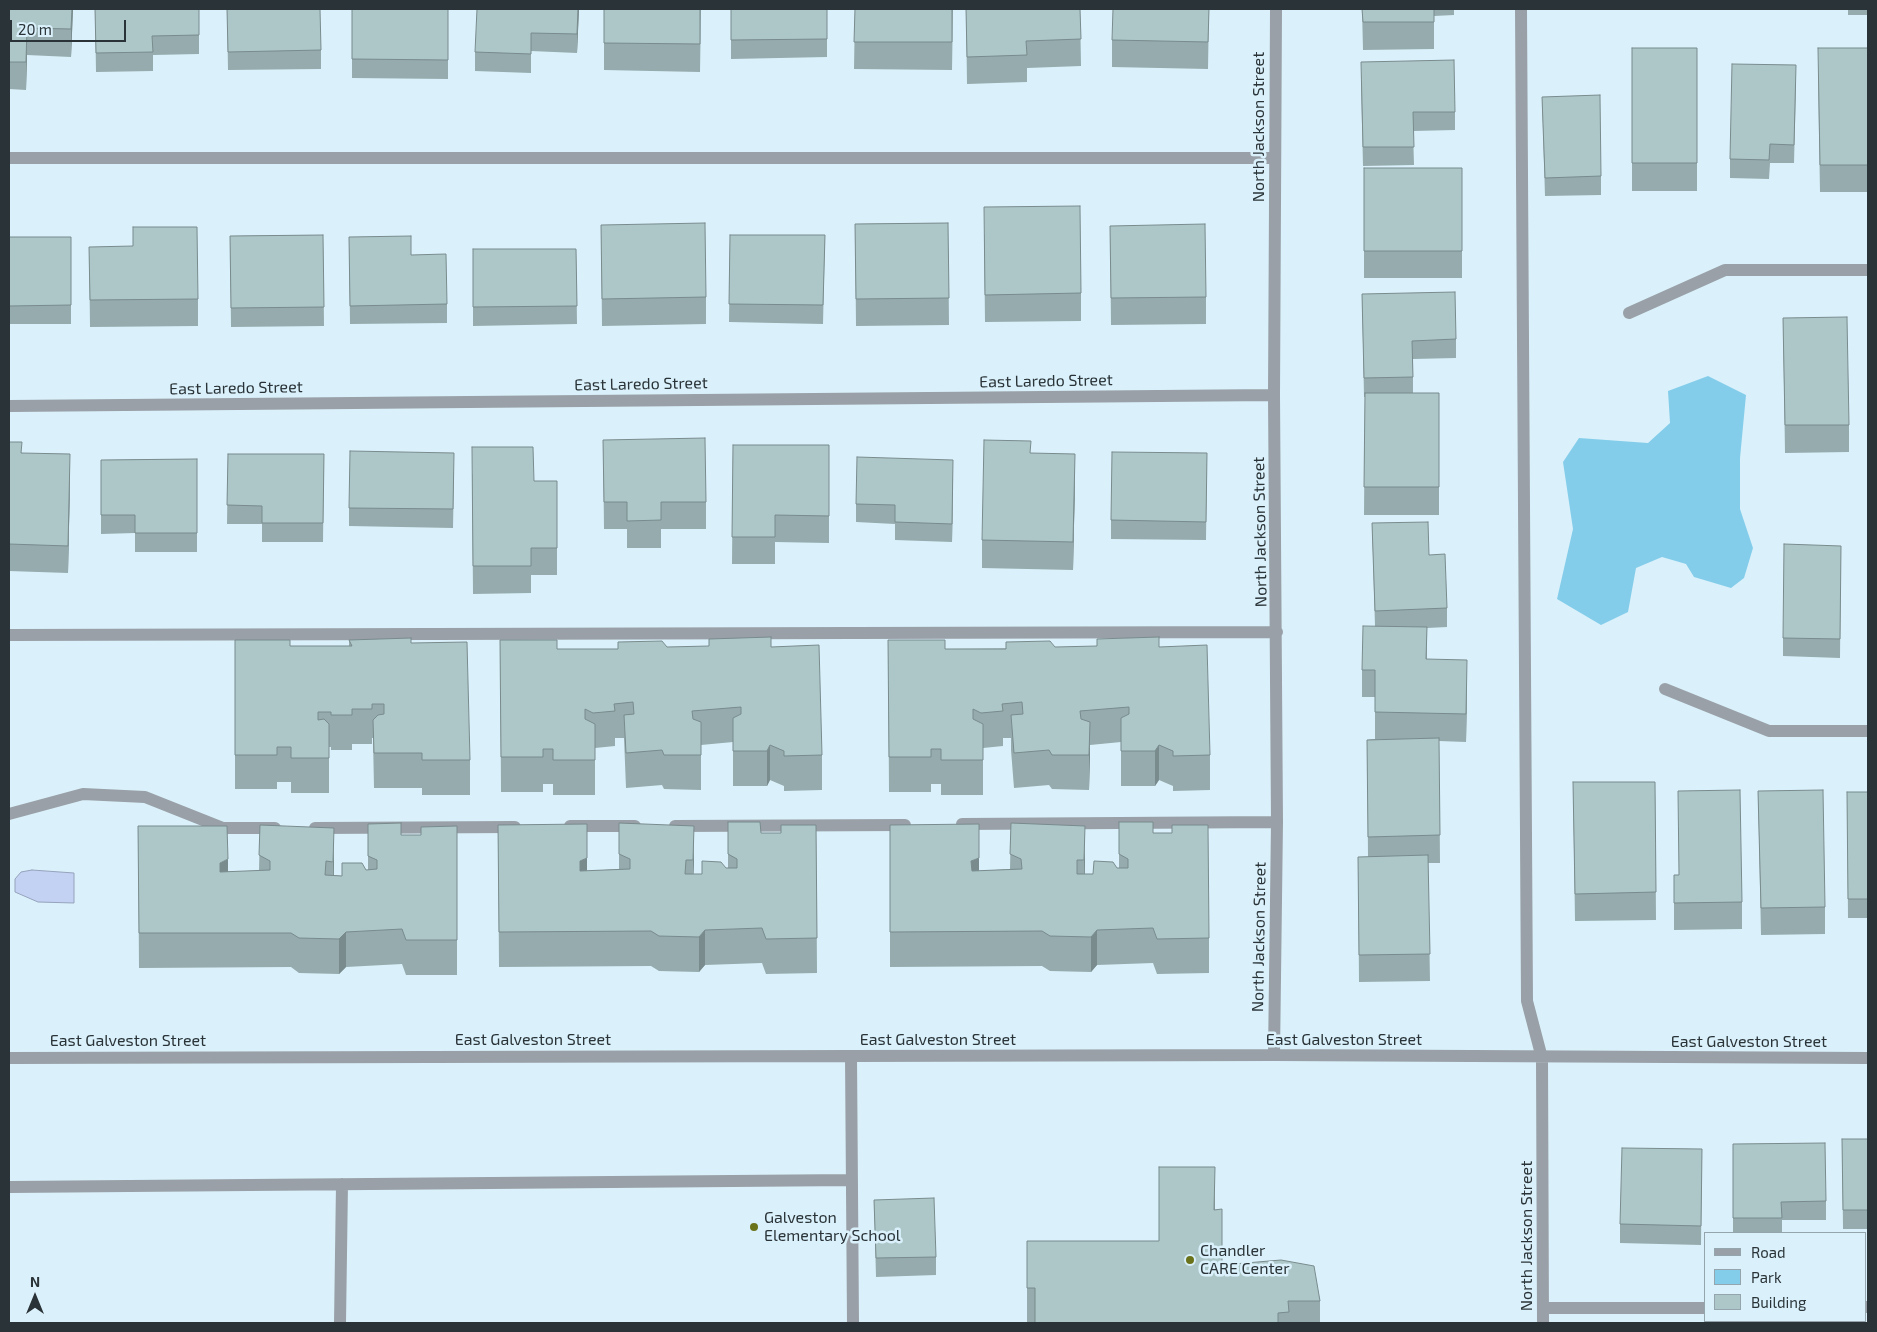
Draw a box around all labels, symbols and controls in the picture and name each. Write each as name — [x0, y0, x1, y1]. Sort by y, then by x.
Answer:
scale bar — [12, 10, 129, 42]
text: 20 m — [18, 20, 52, 38]
street label: North Jackson Street — [1249, 52, 1269, 202]
street label: East Laredo Street — [979, 370, 1113, 392]
street label: East Laredo Street — [574, 373, 708, 395]
street label: East Laredo Street — [169, 377, 303, 399]
street label: North Jackson Street — [1249, 457, 1271, 607]
street label: North Jackson Street — [1248, 862, 1270, 1012]
street label: East Galveston Street — [455, 1030, 611, 1050]
street label: East Galveston Street — [860, 1030, 1016, 1050]
street label: East Galveston Street — [1266, 1030, 1422, 1050]
street label: East Galveston Street — [50, 1031, 206, 1051]
street label: East Galveston Street — [1671, 1032, 1827, 1052]
street label: North Jackson Street — [1517, 1161, 1537, 1311]
place label: Galveston Elementary School — [764, 1208, 901, 1246]
marker: Galveston Elementary School — [748, 1221, 760, 1233]
legend — [1704, 1232, 1867, 1322]
place label: Chandler CARE Center — [1200, 1241, 1290, 1279]
text: Road — [1751, 1243, 1786, 1261]
marker: Chandler CARE Center — [1184, 1254, 1196, 1266]
text: Park — [1751, 1268, 1782, 1286]
north arrow — [10, 1272, 60, 1322]
text: N — [30, 1273, 40, 1290]
text: Building — [1751, 1293, 1806, 1311]

